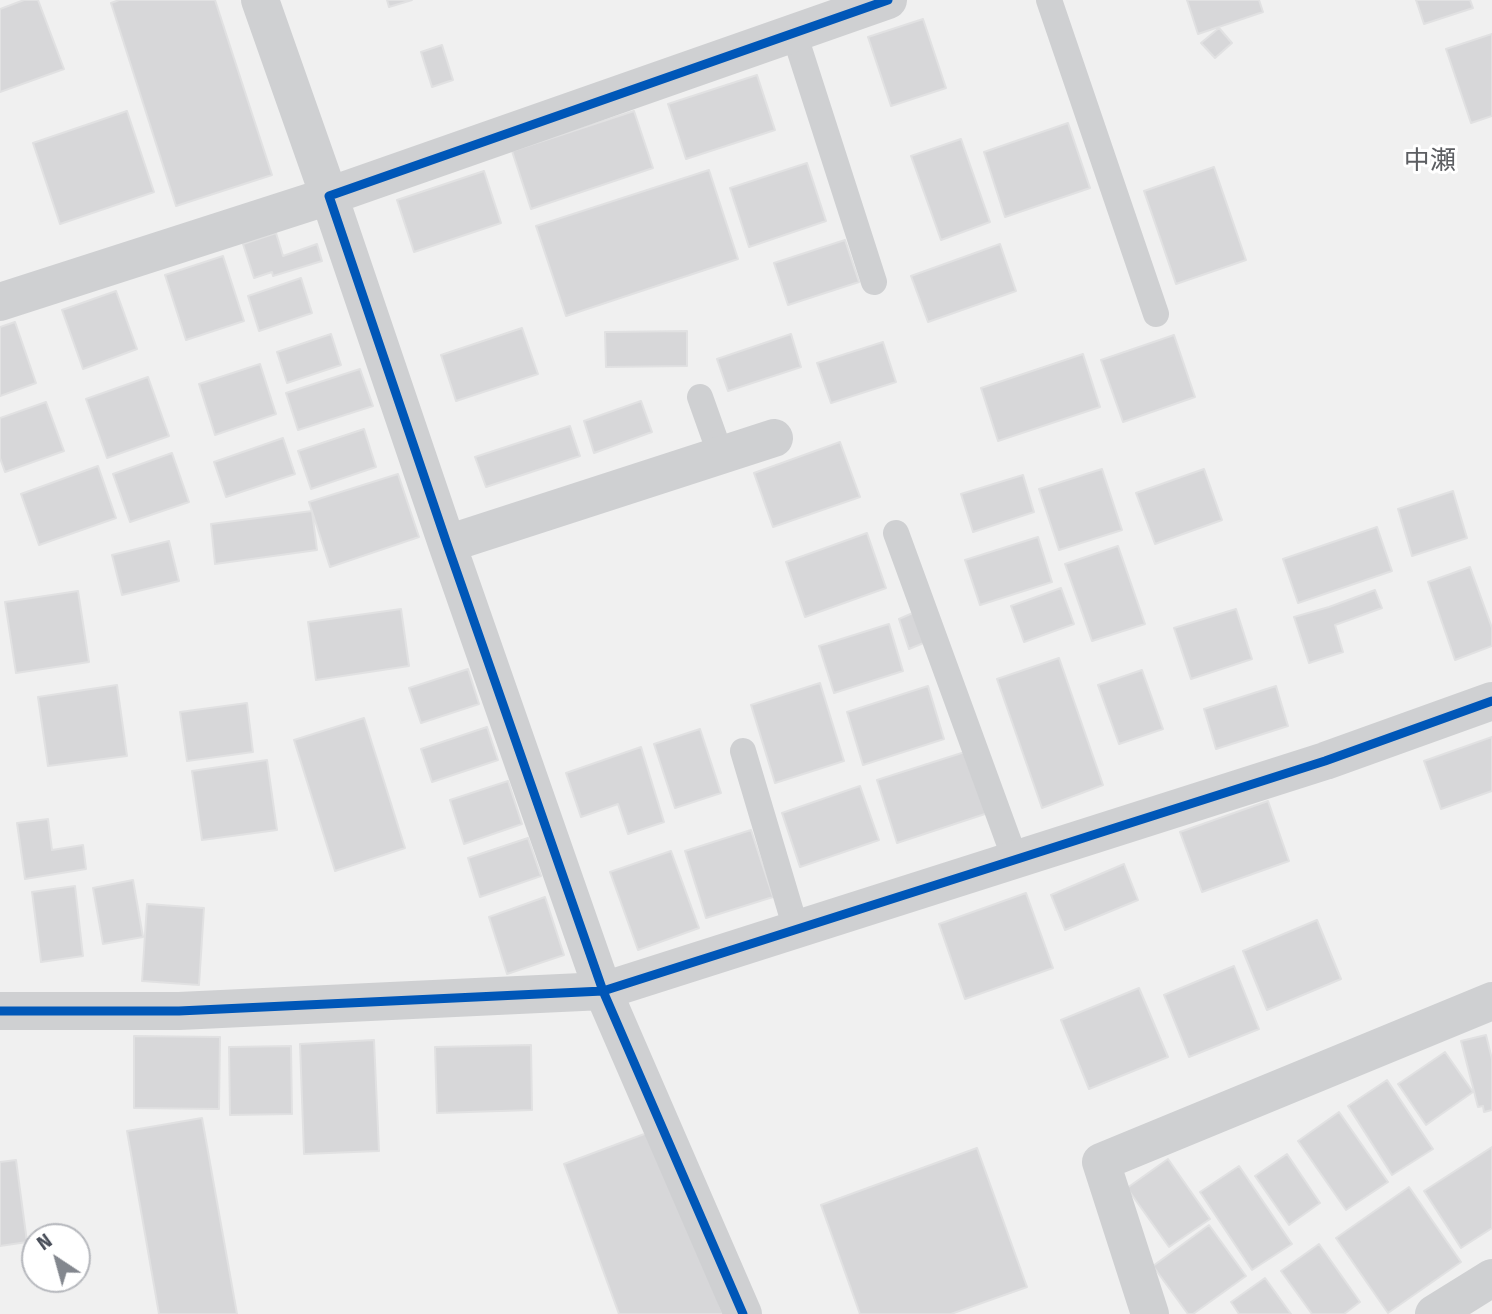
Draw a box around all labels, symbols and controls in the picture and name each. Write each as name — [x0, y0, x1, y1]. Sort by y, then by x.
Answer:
district label: 中瀬 — [1404, 146, 1456, 178]
north arrow — [21, 1223, 91, 1293]
text: N — [33, 1229, 56, 1255]

